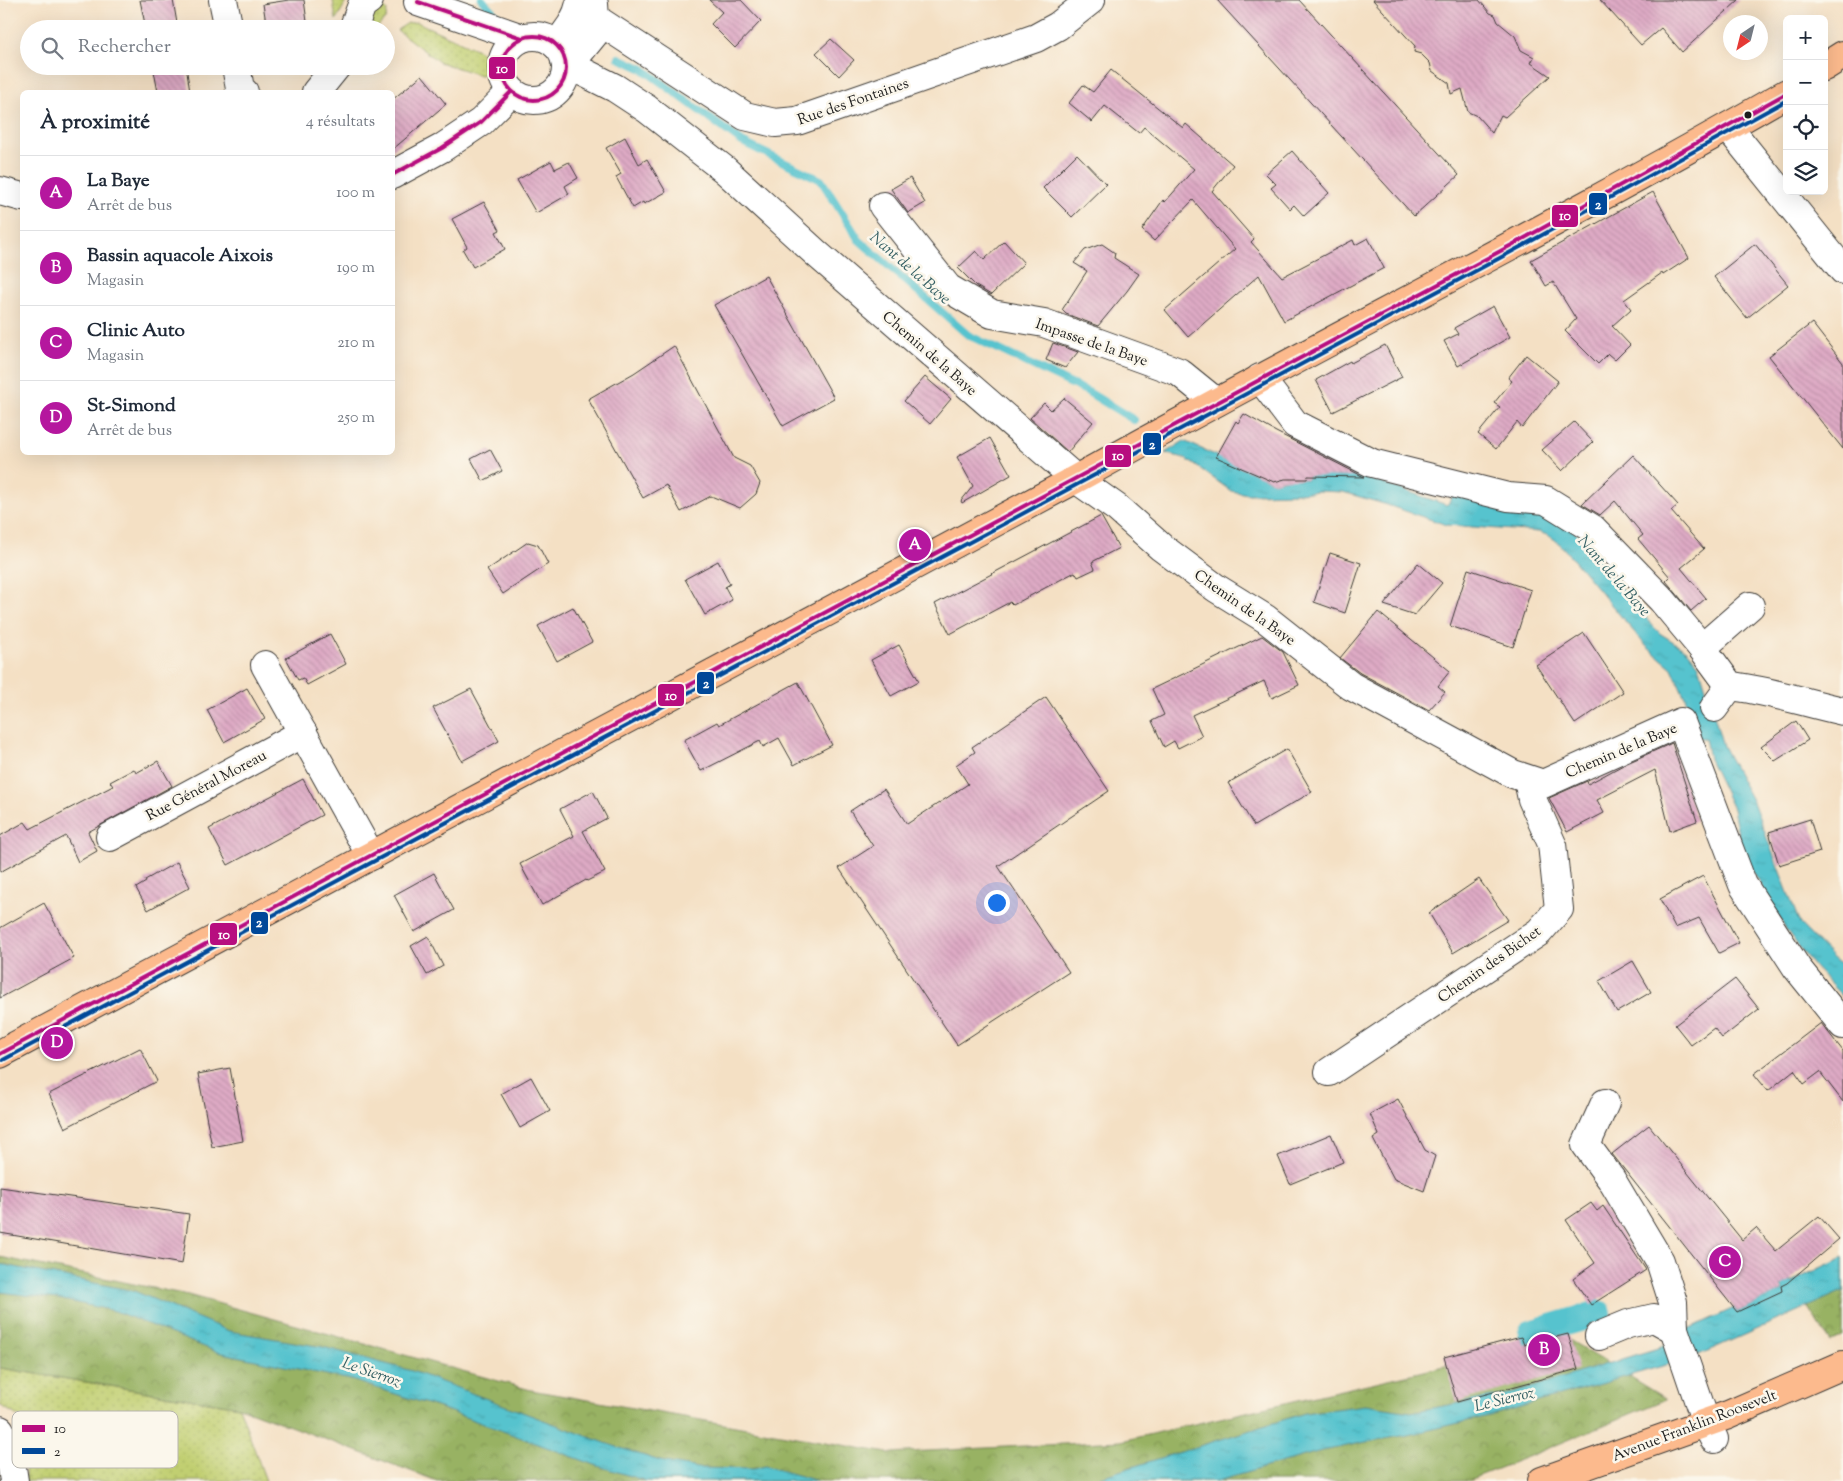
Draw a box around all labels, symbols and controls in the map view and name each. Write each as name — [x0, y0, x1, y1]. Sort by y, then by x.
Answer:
north arrow — [1723, 15, 1768, 60]
map controls — [1783, 15, 1828, 195]
button: + — [1783, 15, 1828, 60]
search box — [20, 20, 395, 75]
icon: search — [38, 34, 66, 62]
text: Rechercher — [78, 34, 171, 61]
line badge: 10 — [488, 56, 516, 80]
text: 10 — [496, 60, 509, 80]
button: − — [1783, 60, 1828, 105]
street label: Rue des Fontaines — [795, 73, 912, 131]
button: locate — [1783, 105, 1828, 150]
text: À proximité — [40, 108, 150, 138]
unlabelled marker — [1743, 110, 1753, 120]
text: 4 résultats — [306, 111, 375, 134]
button: layers — [1783, 150, 1828, 195]
text: La Baye — [87, 168, 150, 195]
text: A — [50, 182, 63, 205]
text: 100 m — [336, 182, 375, 205]
line badge: 2 — [1588, 192, 1608, 216]
text: Arrêt de bus — [87, 195, 172, 218]
text: 2 — [1595, 196, 1602, 216]
line badge: 10 — [1551, 204, 1579, 228]
text: 10 — [1559, 207, 1572, 227]
water label: Nant de la Baye — [864, 227, 955, 311]
text: Bassin aquacole Aixois — [87, 243, 273, 270]
text: B — [51, 257, 61, 280]
text: 190 m — [337, 257, 375, 280]
text: Magasin — [87, 270, 144, 293]
street label: Chemin de la Baye — [877, 307, 981, 401]
street label: Impasse de la Baye — [1033, 314, 1150, 372]
text: Clinic Auto — [87, 318, 185, 345]
text: C — [50, 332, 62, 355]
text: 210 m — [337, 332, 375, 355]
text: Magasin — [87, 345, 144, 368]
text: St-Simond — [87, 393, 176, 420]
text: D — [50, 407, 62, 430]
text: 250 m — [337, 407, 375, 430]
text: Arrêt de bus — [87, 420, 172, 443]
line badge: 2 — [1142, 432, 1162, 456]
text: 2 — [1149, 436, 1156, 456]
line badge: 10 — [1104, 444, 1132, 468]
text: 10 — [1112, 447, 1125, 467]
pin: A — [899, 526, 931, 564]
water label: Nant de la Baye — [1571, 531, 1655, 622]
street label: Chemin de la Baye — [1189, 565, 1299, 651]
line badge: 2 — [696, 671, 715, 695]
text: 2 — [703, 675, 710, 695]
line badge: 10 — [657, 683, 685, 707]
text: 10 — [665, 687, 678, 707]
street label: Chemin de la Baye — [1562, 718, 1681, 784]
street label: Rue Général Moreau — [143, 745, 271, 827]
your location — [984, 890, 1010, 916]
line badge: 2 — [250, 911, 269, 935]
text: 2 — [256, 914, 263, 934]
line badge: 10 — [209, 922, 238, 946]
street label: Chemin des Bichet — [1434, 922, 1546, 1009]
text: 10 — [218, 926, 231, 946]
pin: D — [41, 1024, 73, 1062]
pin: C — [1709, 1243, 1741, 1281]
pin: B — [1528, 1331, 1560, 1369]
water label: Le Sierroz — [339, 1353, 404, 1394]
water label: Le Sierroz — [1472, 1382, 1537, 1419]
street label: Avenue Franklin Roosevelt — [1609, 1385, 1780, 1467]
legend — [12, 1411, 178, 1468]
text: 10 — [54, 1420, 66, 1440]
text: 2 — [54, 1443, 61, 1463]

